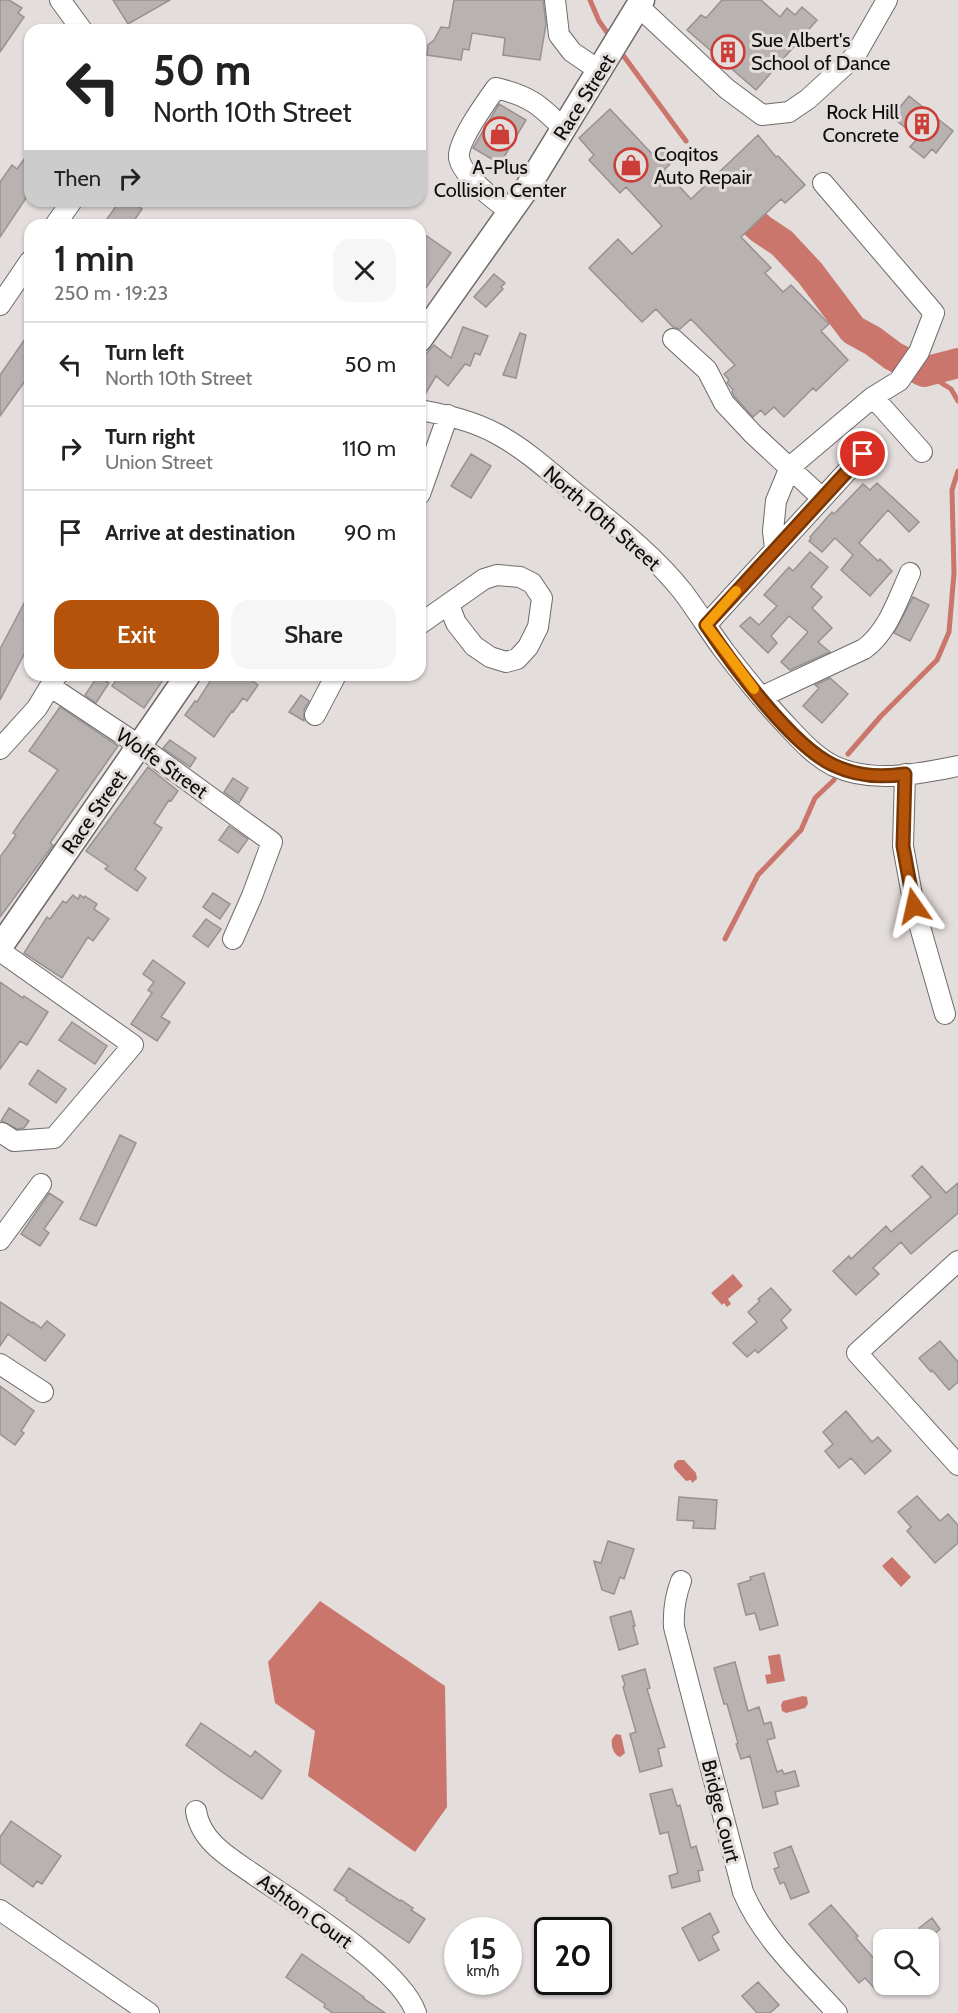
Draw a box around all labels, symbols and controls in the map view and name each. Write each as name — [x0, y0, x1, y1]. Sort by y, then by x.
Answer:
place label: Sue Albert's School of Dance — [751, 28, 890, 75]
building icon: Sue Albert's School of Dance — [710, 34, 746, 70]
text: 50 m — [153, 44, 251, 96]
icon: left — [54, 48, 132, 126]
street label: Race Street — [548, 49, 620, 144]
text: North 10th Street — [153, 96, 352, 129]
place label: Rock Hill Concrete — [823, 100, 899, 147]
building icon: Rock Hill Concrete — [904, 106, 940, 142]
shop icon: A-Plus Collision Center — [482, 116, 518, 152]
place label: Coqitos Auto Repair — [654, 142, 753, 189]
shop icon: Coqitos Auto Repair — [613, 147, 649, 183]
place label: A-Plus Collision Center — [434, 155, 567, 202]
icon: right — [113, 162, 146, 195]
text: Then — [54, 165, 101, 192]
text: 1 min — [54, 236, 134, 280]
button: close — [333, 239, 396, 302]
text: 250 m · 19:23 — [54, 281, 168, 305]
text: Turn left — [105, 339, 184, 366]
icon: left — [54, 348, 87, 381]
text: 50 m — [344, 351, 396, 378]
text: North 10th Street — [105, 366, 252, 390]
text: Turn right — [105, 423, 195, 450]
pin — [837, 428, 888, 479]
icon: right — [54, 432, 87, 465]
text: 110 m — [342, 435, 396, 462]
icon: arrive — [846, 437, 879, 470]
text: Union Street — [105, 450, 213, 474]
street label: North 10th Street — [539, 461, 666, 575]
icon: arrive — [54, 516, 87, 549]
text: Arrive at destination — [105, 519, 295, 546]
text: 90 m — [344, 519, 396, 546]
button: Exit — [54, 600, 219, 669]
button: Share — [231, 600, 396, 669]
street label: Wolfe Street — [112, 723, 213, 803]
street label: Race Street — [56, 765, 132, 858]
position arrow — [882, 874, 946, 938]
street label: Bridge Court — [697, 1757, 745, 1865]
street label: Ashton Court — [253, 1869, 357, 1954]
speed limit sign: 20 — [534, 1917, 612, 1995]
map controls — [873, 1929, 939, 1995]
button: search — [873, 1929, 939, 1995]
text: 15 — [469, 1930, 497, 1967]
text: km/h — [467, 1962, 499, 1980]

